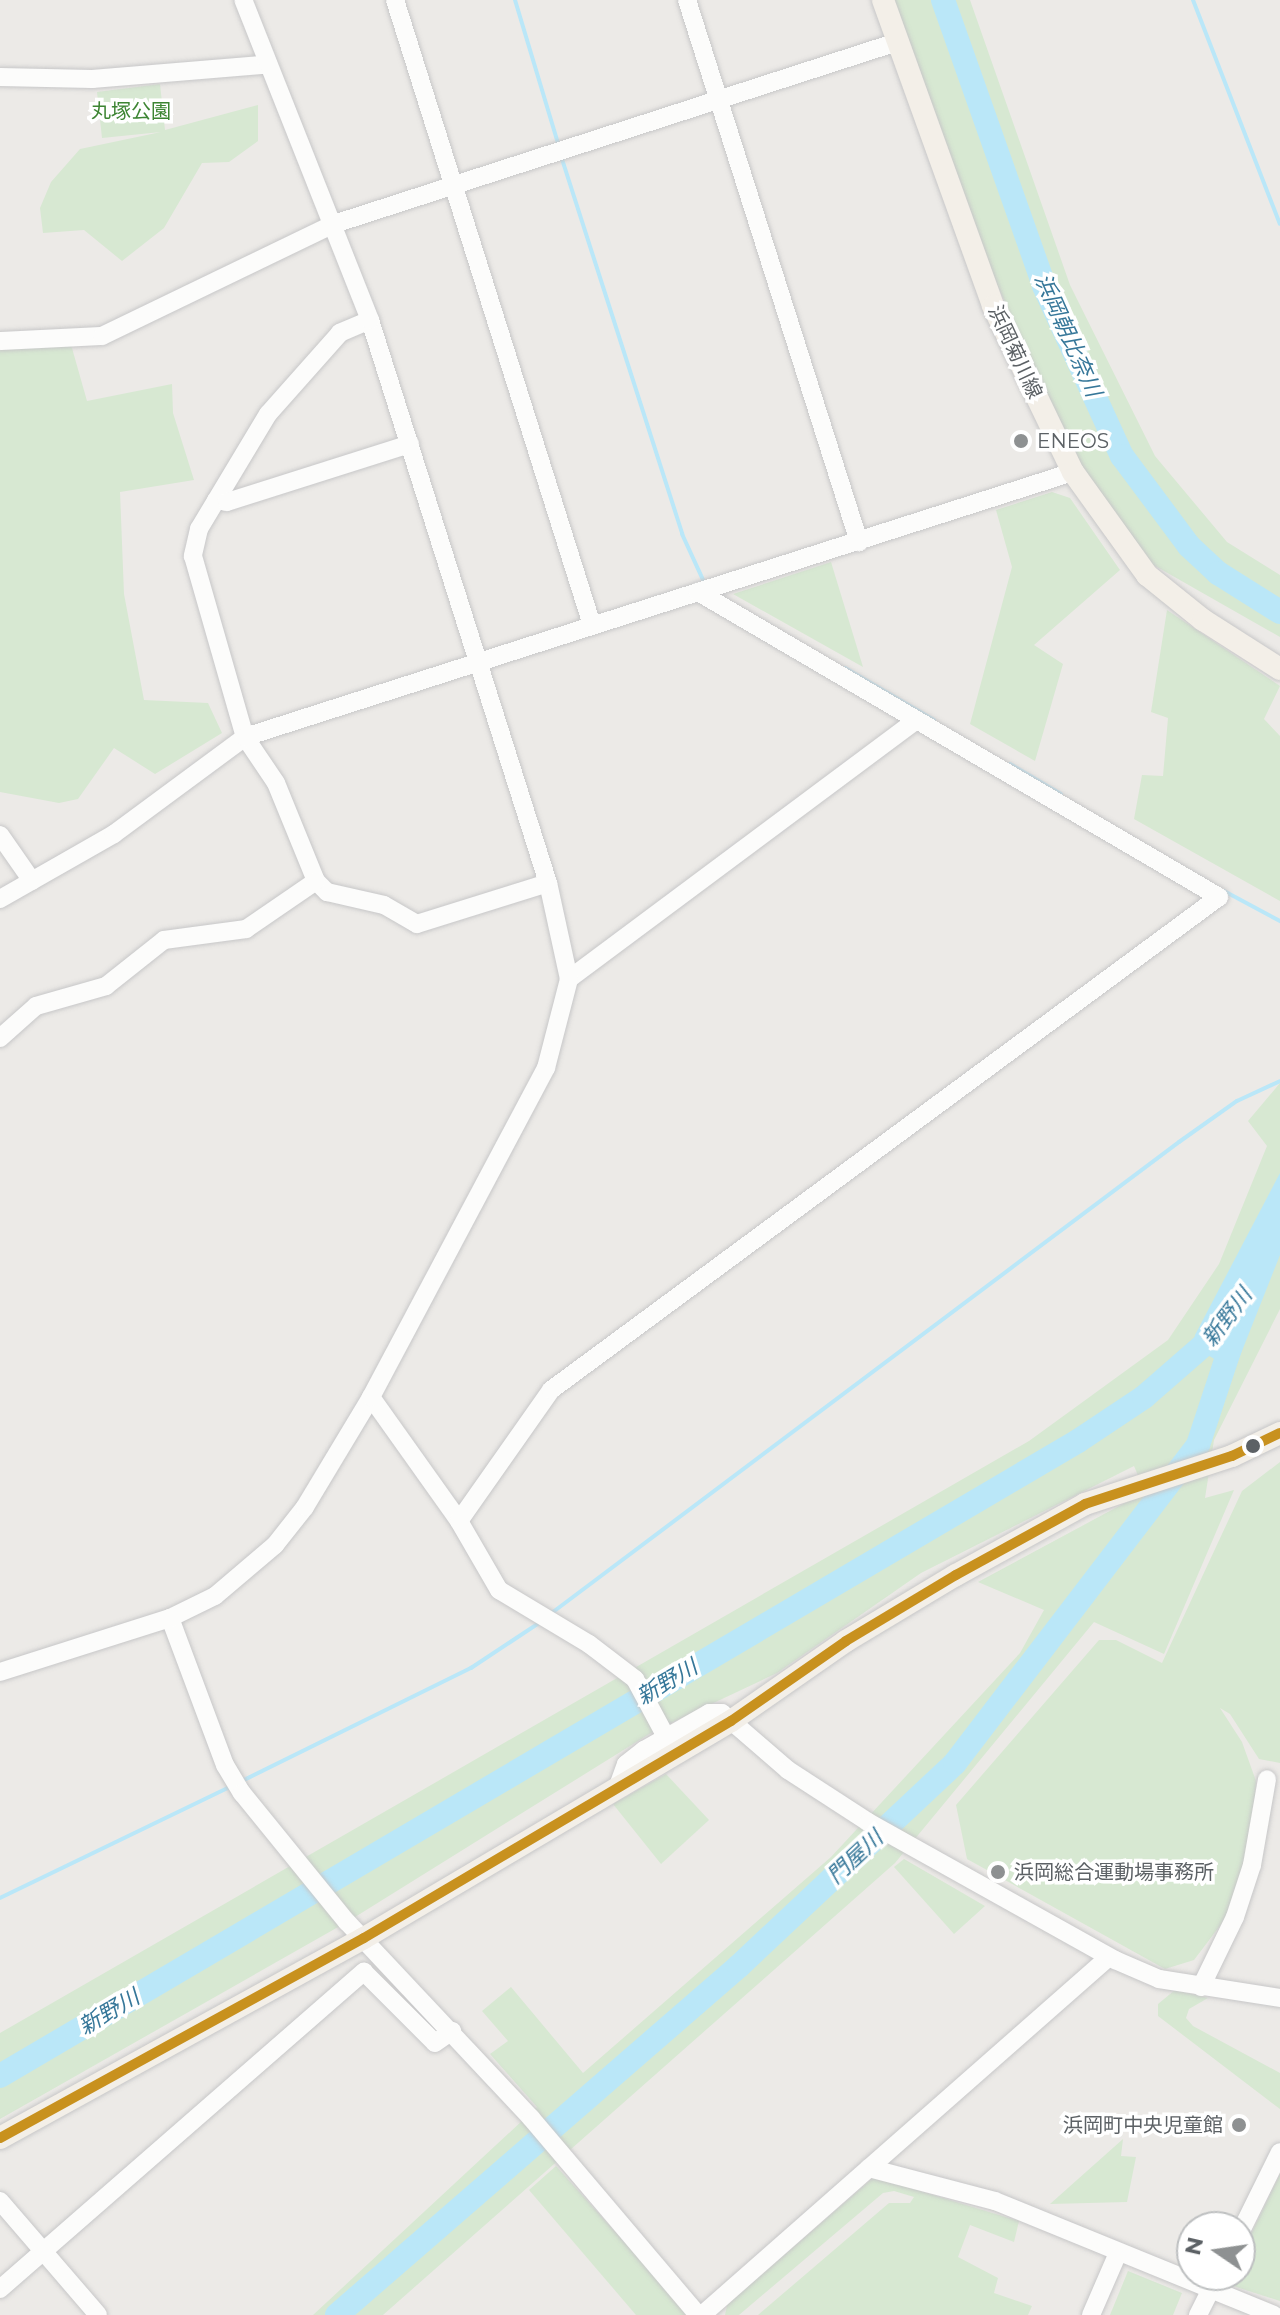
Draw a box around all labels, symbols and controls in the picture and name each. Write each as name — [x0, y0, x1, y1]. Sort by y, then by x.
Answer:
park label: 丸塚公園 — [91, 99, 171, 123]
water label: 浜岡朝比奈川 — [1029, 269, 1107, 401]
street label: 浜岡菊川線 — [983, 302, 1047, 402]
place label: ENEOS — [1037, 429, 1109, 453]
marker: ENEOS — [1012, 432, 1030, 450]
water label: 新野川 — [1197, 1283, 1257, 1351]
unlabelled marker — [1245, 1438, 1261, 1454]
water label: 新野川 — [632, 1654, 702, 1710]
water label: 門屋川 — [822, 1825, 888, 1889]
place label: 浜岡総合運動場事務所 — [1014, 1860, 1214, 1884]
marker: 浜岡総合運動場事務所 — [989, 1863, 1007, 1881]
water label: 新野川 — [74, 1984, 144, 2040]
place label: 浜岡町中央児童館 — [1063, 2113, 1223, 2137]
marker: 浜岡町中央児童館 — [1230, 2116, 1248, 2134]
north arrow — [1176, 2211, 1256, 2291]
text: N — [1179, 2234, 1209, 2258]

